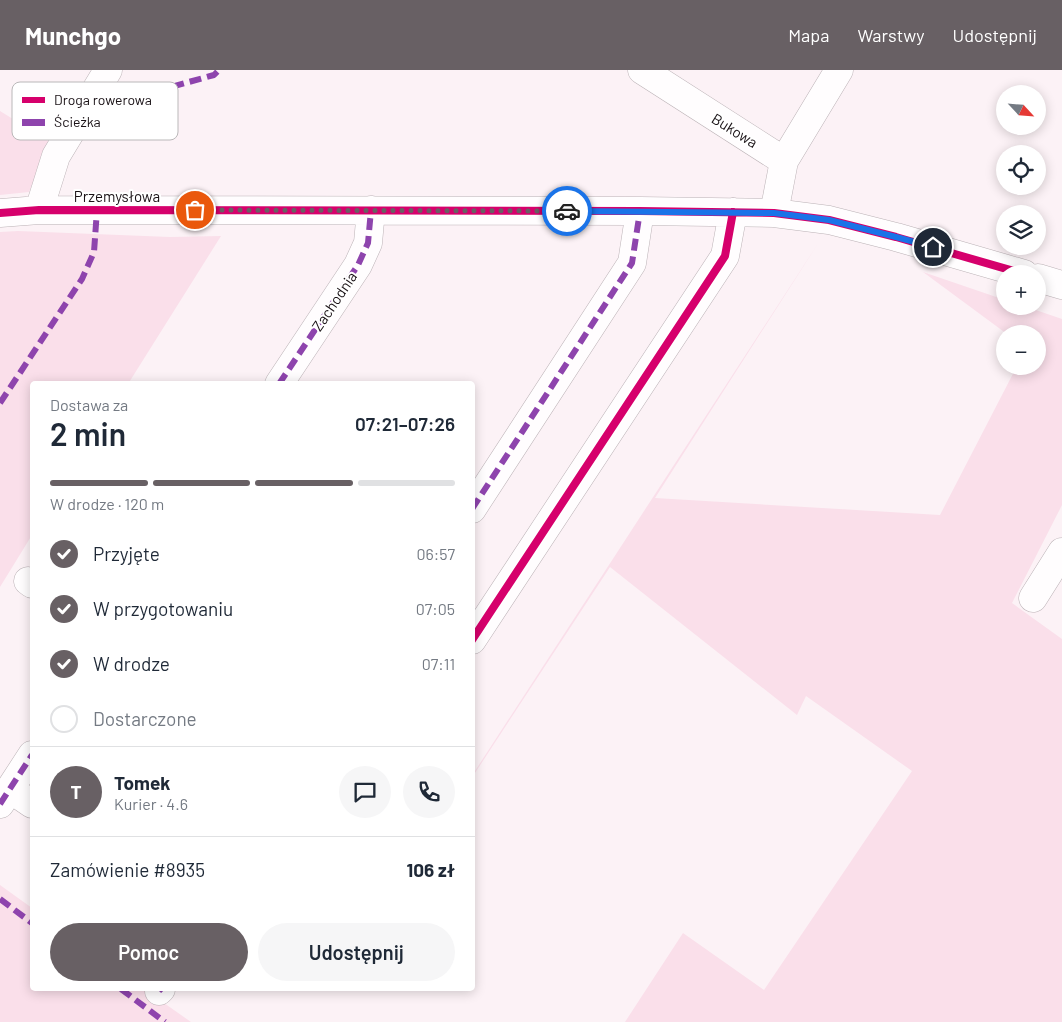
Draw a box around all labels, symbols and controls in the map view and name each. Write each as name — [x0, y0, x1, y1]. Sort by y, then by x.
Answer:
text: Munchgo — [25, 21, 121, 50]
text: Mapa — [788, 24, 829, 46]
text: Warstwy — [857, 24, 925, 46]
text: Udostępnij — [953, 24, 1037, 46]
legend — [12, 82, 178, 140]
north arrow — [996, 85, 1046, 135]
map controls — [996, 85, 1046, 375]
text: Droga rowerowa — [54, 91, 152, 108]
street label: Bukowa — [709, 109, 761, 151]
text: Ścieżka — [54, 113, 101, 130]
button: locate — [996, 145, 1046, 195]
courier — [542, 186, 592, 236]
street label: Przemysłowa — [74, 187, 160, 205]
pin — [174, 189, 216, 231]
icon: bag — [181, 196, 209, 224]
icon: car — [553, 197, 581, 225]
button: layers — [996, 205, 1046, 255]
pin — [912, 226, 954, 268]
icon: home — [919, 233, 947, 261]
button: + — [996, 265, 1046, 315]
street label: Zachodnia — [308, 268, 360, 334]
button: − — [996, 325, 1046, 375]
text: Dostawa za — [50, 395, 128, 414]
text: 07:21–07:26 — [355, 412, 455, 435]
text: 2 min — [50, 414, 126, 452]
text: W drodze · 120 m — [50, 494, 164, 513]
icon: check — [50, 540, 78, 568]
text: Przyjęte — [93, 542, 160, 565]
text: 06:57 — [417, 544, 455, 563]
icon: check — [50, 595, 78, 623]
text: W przygotowaniu — [93, 597, 233, 620]
text: 07:05 — [416, 599, 455, 618]
icon: check — [50, 650, 78, 678]
text: W drodze — [93, 652, 170, 675]
text: 07:11 — [422, 654, 455, 673]
text: Dostarczone — [93, 707, 197, 730]
button: chat — [339, 766, 391, 818]
button: phone — [403, 766, 455, 818]
text: Tomek — [114, 771, 170, 794]
text: T — [70, 780, 82, 803]
text: Kurier · 4.6 — [114, 794, 188, 813]
text: Zamówienie #8935 — [50, 858, 205, 881]
text: 106 zł — [406, 858, 455, 881]
button: Pomoc — [50, 923, 248, 981]
button: Udostępnij — [258, 923, 455, 981]

